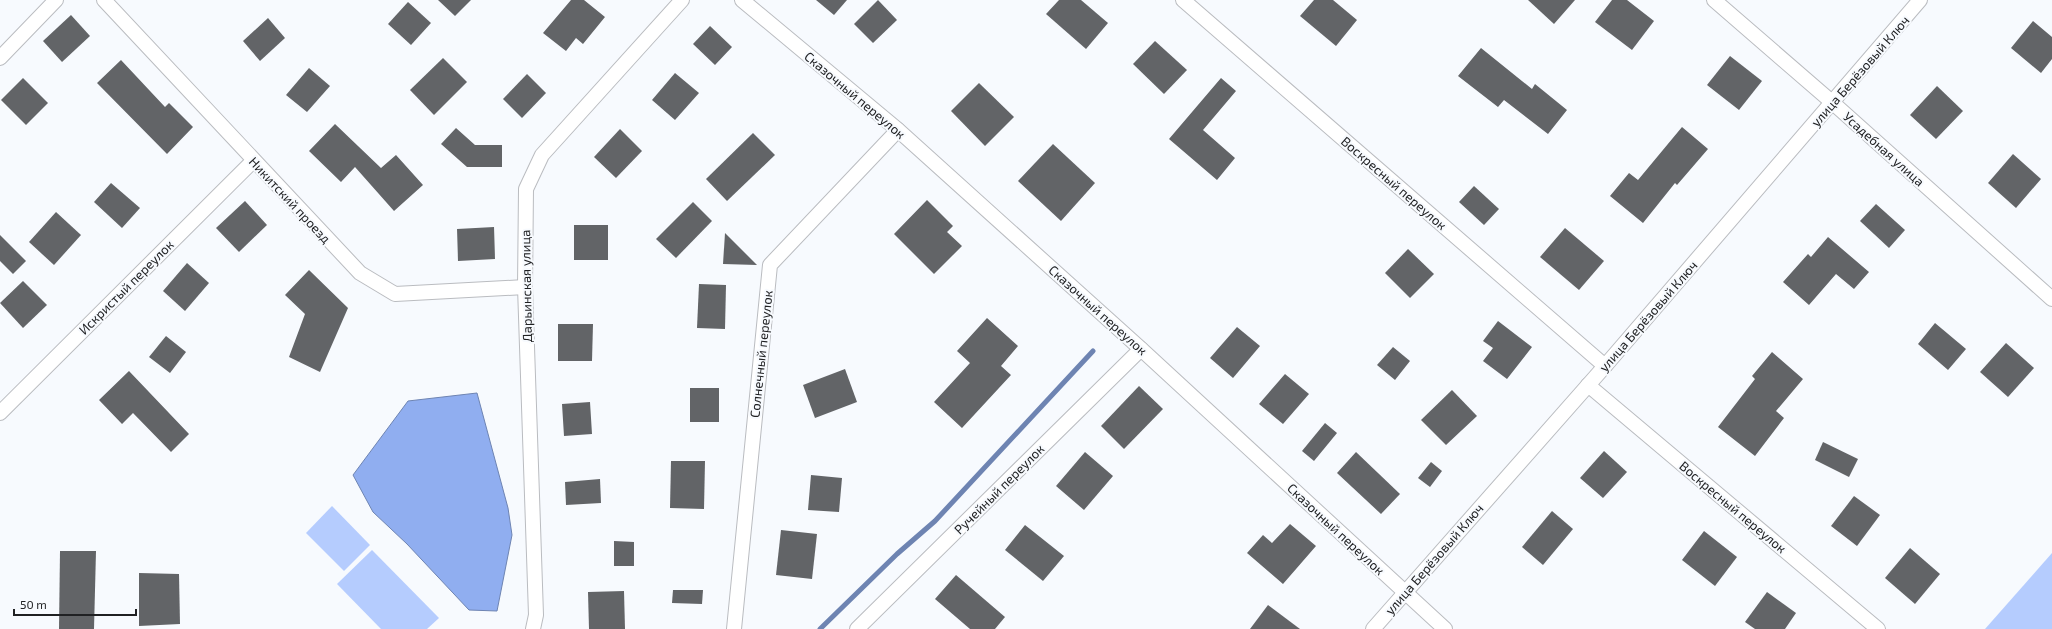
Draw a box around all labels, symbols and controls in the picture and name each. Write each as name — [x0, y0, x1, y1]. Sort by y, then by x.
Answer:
street label: улица Берёзовый Ключ — [1807, 12, 1913, 130]
street label: Сказочный переулок — [801, 48, 909, 142]
street label: Усадебная улица — [1840, 108, 1928, 190]
street label: Воскресный переулок — [1338, 133, 1450, 233]
street label: Никитский проезд — [246, 154, 334, 247]
street label: Дарьинская улица — [517, 230, 535, 342]
street label: Искристый переулок — [75, 236, 177, 338]
street label: улица Берёзовый Ключ — [1595, 257, 1701, 375]
street label: Сказочный переулок — [1045, 262, 1151, 358]
street label: Солнечный переулок — [746, 289, 776, 419]
street label: Ручейный переулок — [951, 441, 1047, 537]
street label: Воскресный переулок — [1676, 458, 1790, 556]
street label: Сказочный переулок — [1284, 480, 1388, 578]
street label: улица Берёзовый Ключ — [1381, 500, 1487, 618]
scale bar — [14, 591, 136, 617]
text: 50 m — [20, 597, 47, 611]

